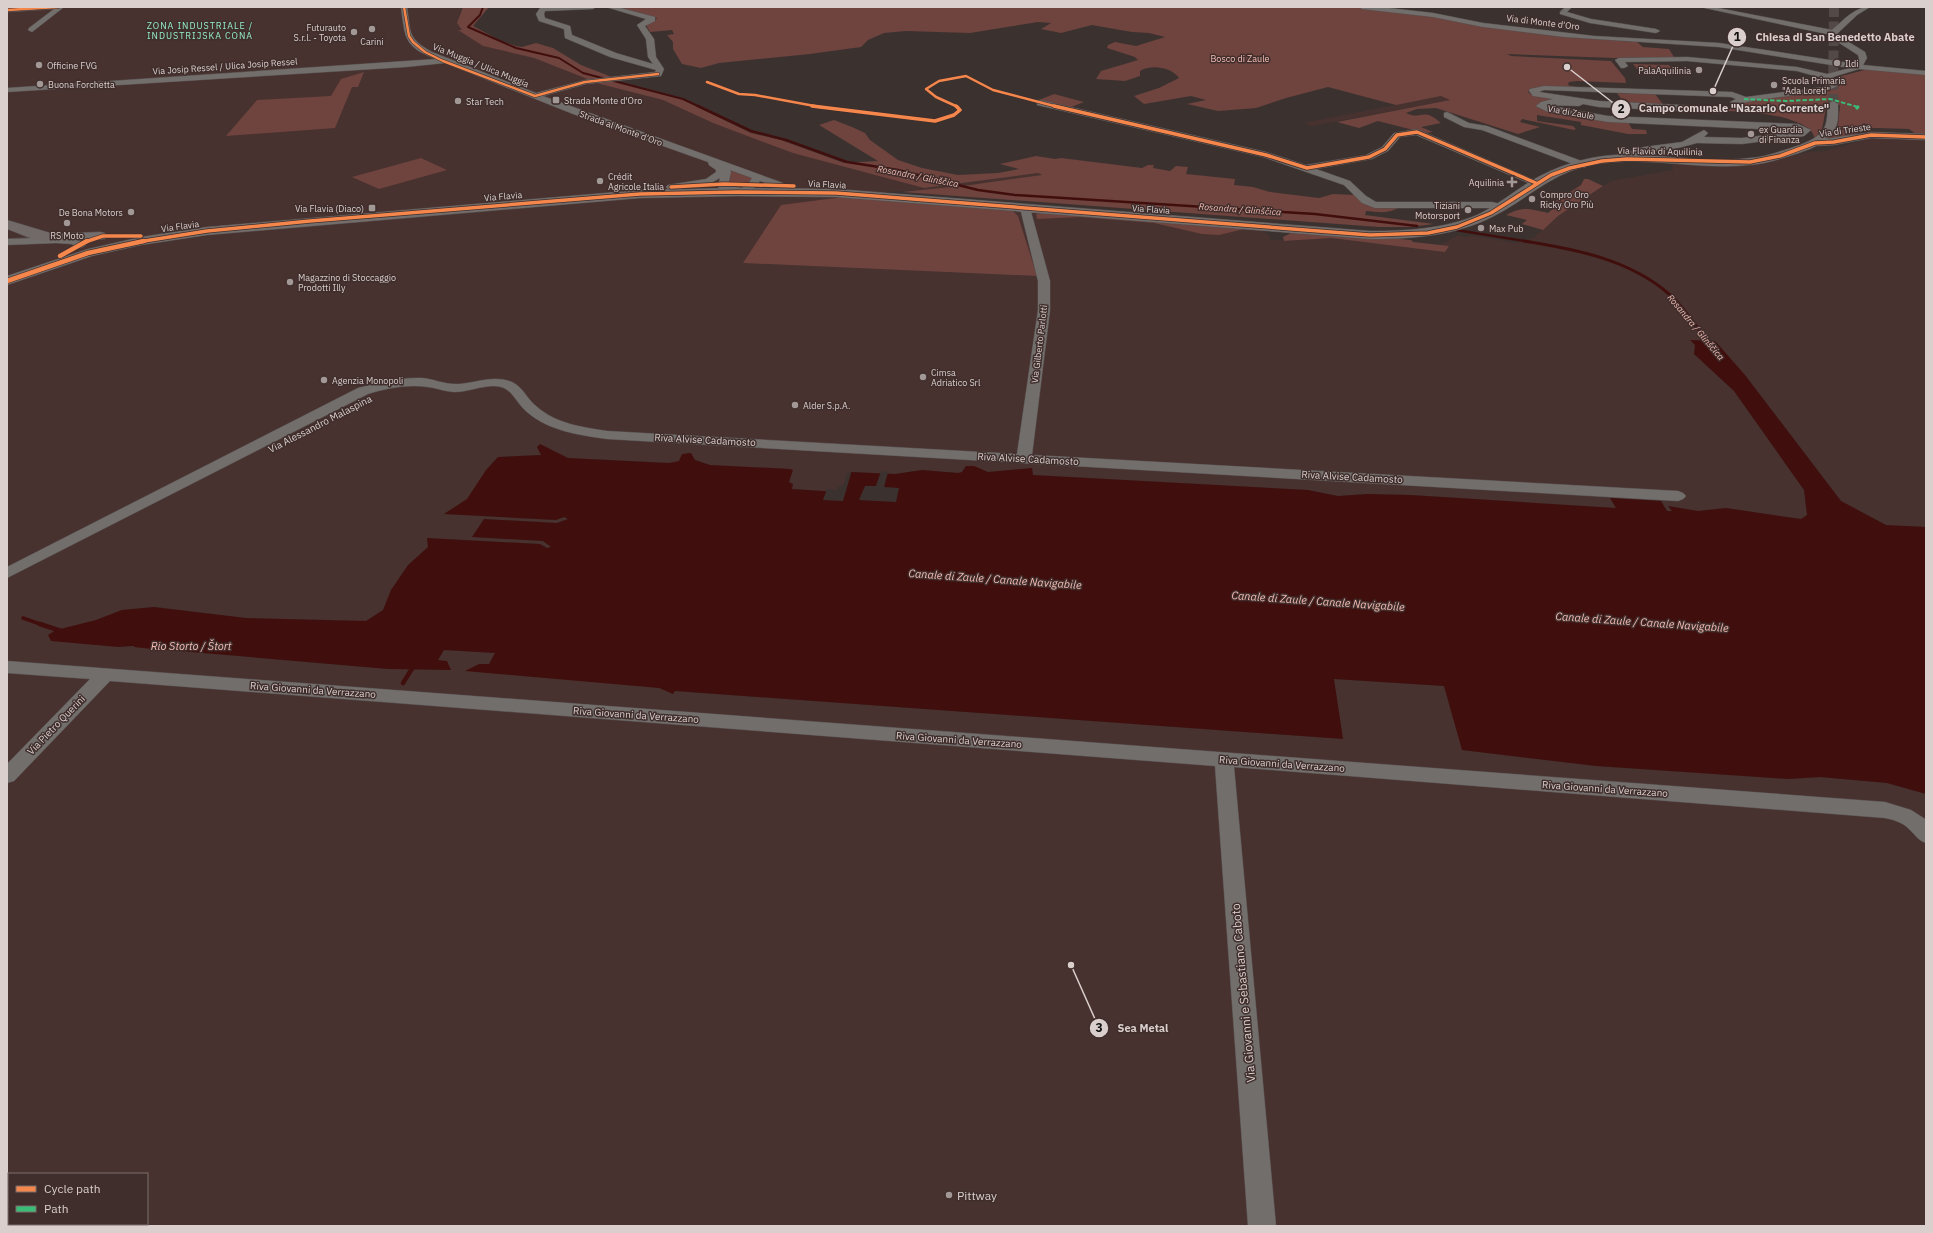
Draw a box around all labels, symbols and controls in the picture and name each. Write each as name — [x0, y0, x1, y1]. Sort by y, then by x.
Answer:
street label: Via di Monte d'Oro — [1506, 12, 1580, 32]
district label: ZONA INDUSTRIALE / INDUSTRIJSKA CONA — [147, 20, 253, 41]
place label: Futurauto S.r.l. - Toyota — [293, 22, 346, 43]
marker: Carini — [367, 24, 377, 34]
callout: Chiesa di San Benedetto Abate — [1727, 25, 1922, 48]
marker: Futurauto S.r.l. - Toyota — [349, 27, 359, 37]
text: 1 — [1733, 29, 1741, 44]
text: Chiesa di San Benedetto Abate — [1755, 30, 1915, 44]
place label: Carini — [360, 36, 384, 47]
street label: Via Muggia / Ulica Muggia — [431, 41, 531, 89]
park label: Bosco di Zaule — [1210, 53, 1270, 64]
street label: Via Josip Ressel / Ulica Josip Ressel — [152, 55, 298, 77]
marker: Ildi — [1832, 58, 1842, 68]
place label: Ildi — [1845, 58, 1859, 69]
marker: Officine FVG — [34, 60, 44, 70]
place label: Officine FVG — [47, 60, 97, 71]
place label: PalaAquilinia — [1638, 65, 1691, 76]
marker: PalaAquilinia — [1694, 65, 1704, 75]
place label: Scuola Primaria "Ada Loreti" — [1782, 75, 1845, 96]
marker: Buona Forchetta — [35, 79, 45, 89]
place label: Buona Forchetta — [48, 79, 115, 90]
marker: Scuola Primaria "Ada Loreti" — [1769, 80, 1779, 90]
marker: Strada Monte d'Oro — [551, 95, 561, 105]
place label: Strada Monte d'Oro — [564, 95, 642, 106]
marker: Star Tech — [453, 96, 463, 106]
place label: Star Tech — [466, 96, 504, 107]
callout: Campo comunale "Nazario Corrente" — [1611, 97, 1837, 120]
text: 2 — [1617, 101, 1625, 116]
text: Campo comunale "Nazario Corrente" — [1639, 101, 1829, 115]
street label: Via di Zaule — [1547, 103, 1595, 121]
street label: Strada al Monte d'Oro — [578, 108, 664, 148]
street label: Via di Trieste — [1819, 121, 1872, 139]
place label: ex Guardia di Finanza — [1759, 124, 1802, 145]
marker: ex Guardia di Finanza — [1746, 129, 1756, 139]
street label: Via Flavia di Aquilinia — [1617, 145, 1703, 157]
water label: Rosandra / Glinščica — [876, 163, 960, 189]
place label: Crédit Agricole Italia — [608, 171, 664, 192]
marker: Crédit Agricole Italia — [595, 176, 605, 186]
place label: Aquilinia — [1469, 177, 1504, 188]
marker: Aquilinia — [1507, 177, 1517, 187]
street label: Via Flavia — [808, 178, 847, 191]
street label: Via Flavia — [483, 189, 523, 203]
place label: Compro Oro Ricky Oro Più — [1540, 189, 1594, 210]
marker: Compro Oro Ricky Oro Più — [1527, 194, 1537, 204]
place label: Tiziani Motorsport — [1415, 200, 1460, 221]
water label: Rosandra / Glinščica — [1198, 201, 1282, 217]
street label: Via Flavia — [1131, 202, 1171, 216]
place label: Via Flavia (Diaco) — [295, 203, 364, 214]
marker: Via Flavia (Diaco) — [367, 203, 377, 213]
marker: Tiziani Motorsport — [1463, 205, 1473, 215]
place label: De Bona Motors — [59, 207, 123, 218]
marker: De Bona Motors — [126, 207, 136, 217]
marker: RS Moto — [62, 218, 72, 228]
street label: Via Flavia — [160, 218, 200, 234]
marker: Max Pub — [1476, 223, 1486, 233]
place label: Max Pub — [1489, 223, 1524, 234]
place label: RS Moto — [50, 230, 84, 241]
place label: Magazzino di Stoccaggio Prodotti Illy — [298, 272, 396, 293]
marker: Magazzino di Stoccaggio Prodotti Illy — [285, 277, 295, 287]
water label: Rosandra / Glinščica — [1665, 292, 1727, 362]
street label: Via Gilberto Parlotti — [1029, 304, 1049, 384]
place label: Cimsa Adriatico Srl — [931, 367, 981, 388]
marker: Cimsa Adriatico Srl — [918, 372, 928, 382]
marker: Agenzia Monopoli — [319, 375, 329, 385]
place label: Agenzia Monopoli — [332, 375, 403, 386]
street label: Via Alessandro Malaspina — [266, 392, 375, 456]
marker: Alder S.p.A. — [790, 400, 800, 410]
place label: Alder S.p.A. — [803, 400, 850, 411]
street label: Riva Alvise Cadamosto — [654, 431, 756, 449]
street label: Riva Alvise Cadamosto — [977, 450, 1079, 468]
street label: Riva Alvise Cadamosto — [1301, 468, 1403, 486]
water label: Canale di Zaule / Canale Navigabile — [908, 566, 1082, 592]
water label: Canale di Zaule / Canale Navigabile — [1231, 588, 1405, 614]
water label: Canale di Zaule / Canale Navigabile — [1555, 609, 1729, 635]
water label: Rio Storto / Štort — [151, 639, 232, 653]
street label: Riva Giovanni da Verrazzano — [250, 679, 377, 701]
street label: Via Pietro Querini — [24, 692, 88, 758]
street label: Riva Giovanni da Verrazzano — [573, 704, 700, 726]
street label: Riva Giovanni da Verrazzano — [896, 729, 1023, 751]
street label: Riva Giovanni da Verrazzano — [1219, 753, 1346, 775]
street label: Riva Giovanni da Verrazzano — [1542, 778, 1669, 800]
street label: Via Giovanni e Sebastiano Caboto — [1228, 903, 1258, 1083]
callout: Sea Metal — [1089, 1017, 1176, 1040]
text: 3 — [1095, 1020, 1103, 1035]
text: Sea Metal — [1118, 1021, 1169, 1035]
legend — [8, 1173, 148, 1225]
text: Cycle path — [44, 1181, 101, 1196]
place label: Pittway — [957, 1188, 997, 1203]
marker: Pittway — [944, 1190, 954, 1200]
text: Path — [44, 1201, 69, 1216]

